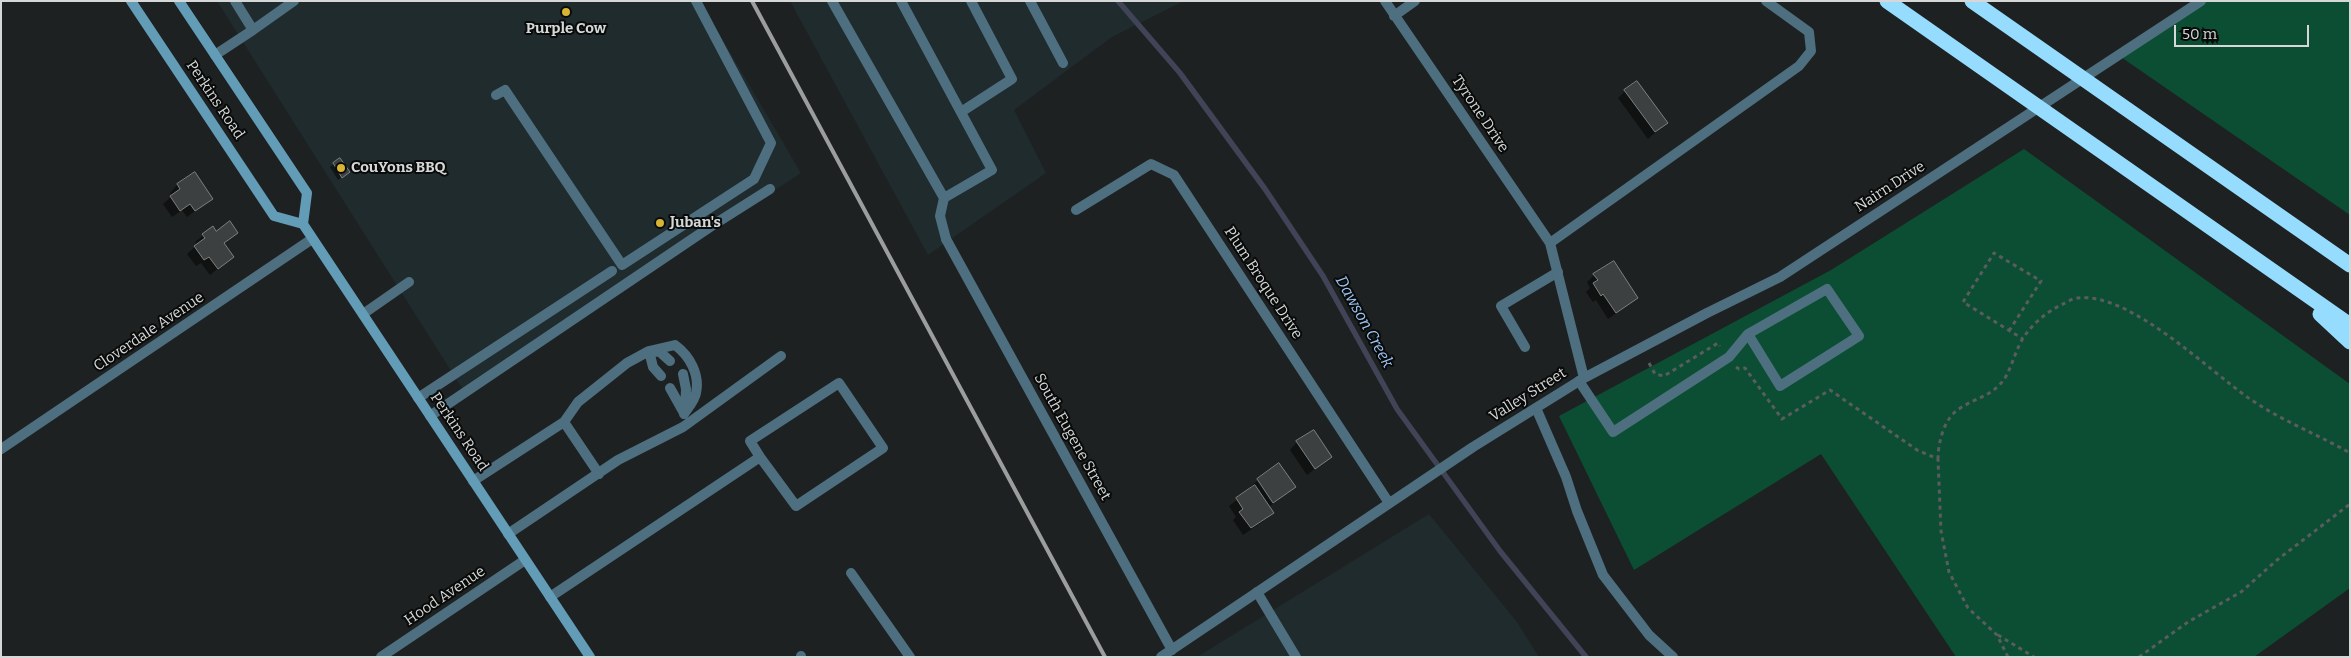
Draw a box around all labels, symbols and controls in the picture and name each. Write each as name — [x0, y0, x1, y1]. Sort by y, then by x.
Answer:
marker: Purple Cow — [560, 6, 572, 18]
scale bar — [2176, 15, 2311, 47]
place label: Purple Cow — [526, 20, 606, 38]
text: 50 m — [2182, 25, 2217, 43]
street label: Perkins Road — [182, 57, 248, 143]
street label: Tyrone Drive — [1448, 72, 1512, 156]
street label: Nairn Drive — [1851, 158, 1929, 216]
place label: CouYons BBQ — [351, 159, 446, 177]
marker: CouYons BBQ — [335, 162, 347, 174]
place label: Juban's — [670, 214, 721, 232]
marker: Juban's — [654, 217, 666, 229]
street label: Plum Broque Drive — [1220, 224, 1306, 342]
water label: Dawson Creek — [1331, 273, 1397, 371]
street label: Cloverdale Avenue — [90, 288, 208, 376]
street label: Valley Street — [1486, 364, 1570, 426]
street label: South Eugene Street — [1030, 370, 1114, 504]
street label: Perkins Road — [426, 389, 492, 475]
street label: Hood Avenue — [401, 562, 489, 630]

